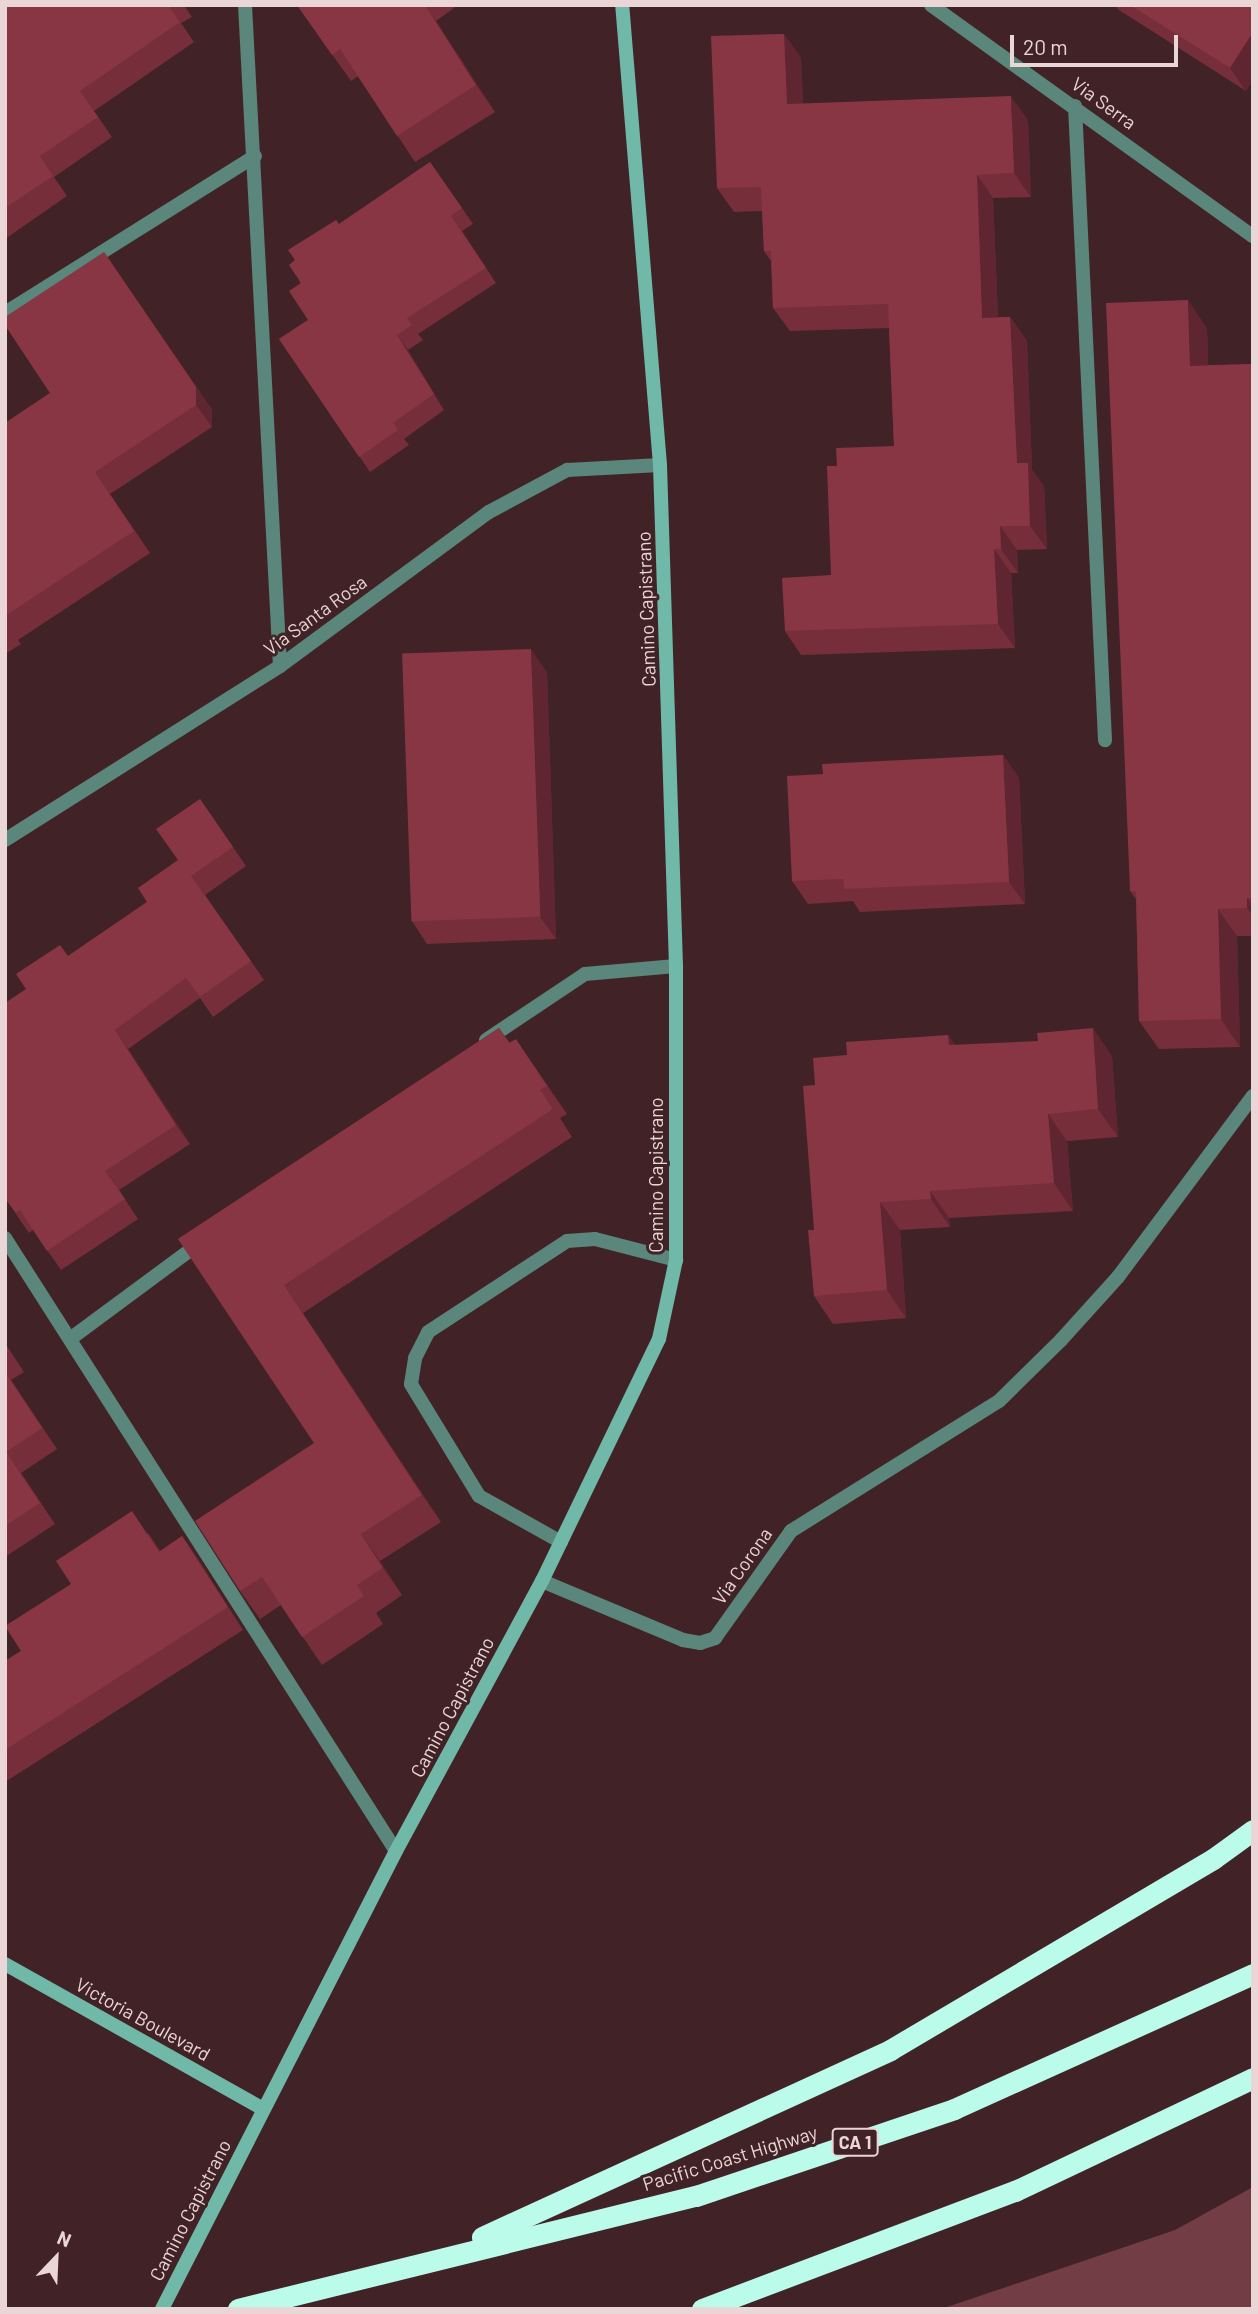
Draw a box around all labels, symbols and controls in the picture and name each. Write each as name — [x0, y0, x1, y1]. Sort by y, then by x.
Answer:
scale bar — [1013, 21, 1181, 65]
text: 20 m — [1023, 34, 1068, 59]
street label: Via Serra — [1067, 72, 1141, 134]
street label: Camino Capistrano — [632, 531, 660, 687]
street label: Via Santa Rosa — [259, 570, 371, 660]
street label: Camino Capistrano — [645, 1097, 667, 1253]
street label: Via Corona — [707, 1523, 777, 1609]
street label: Camino Capistrano — [405, 1633, 499, 1781]
street label: Victoria Boulevard — [72, 1973, 214, 2065]
street label: Pacific Coast Highway — [640, 2121, 820, 2195]
road number: CA 1 — [830, 2128, 880, 2156]
street label: Camino Capistrano — [145, 2136, 235, 2284]
north arrow — [21, 2223, 91, 2293]
text: N — [54, 2225, 75, 2251]

